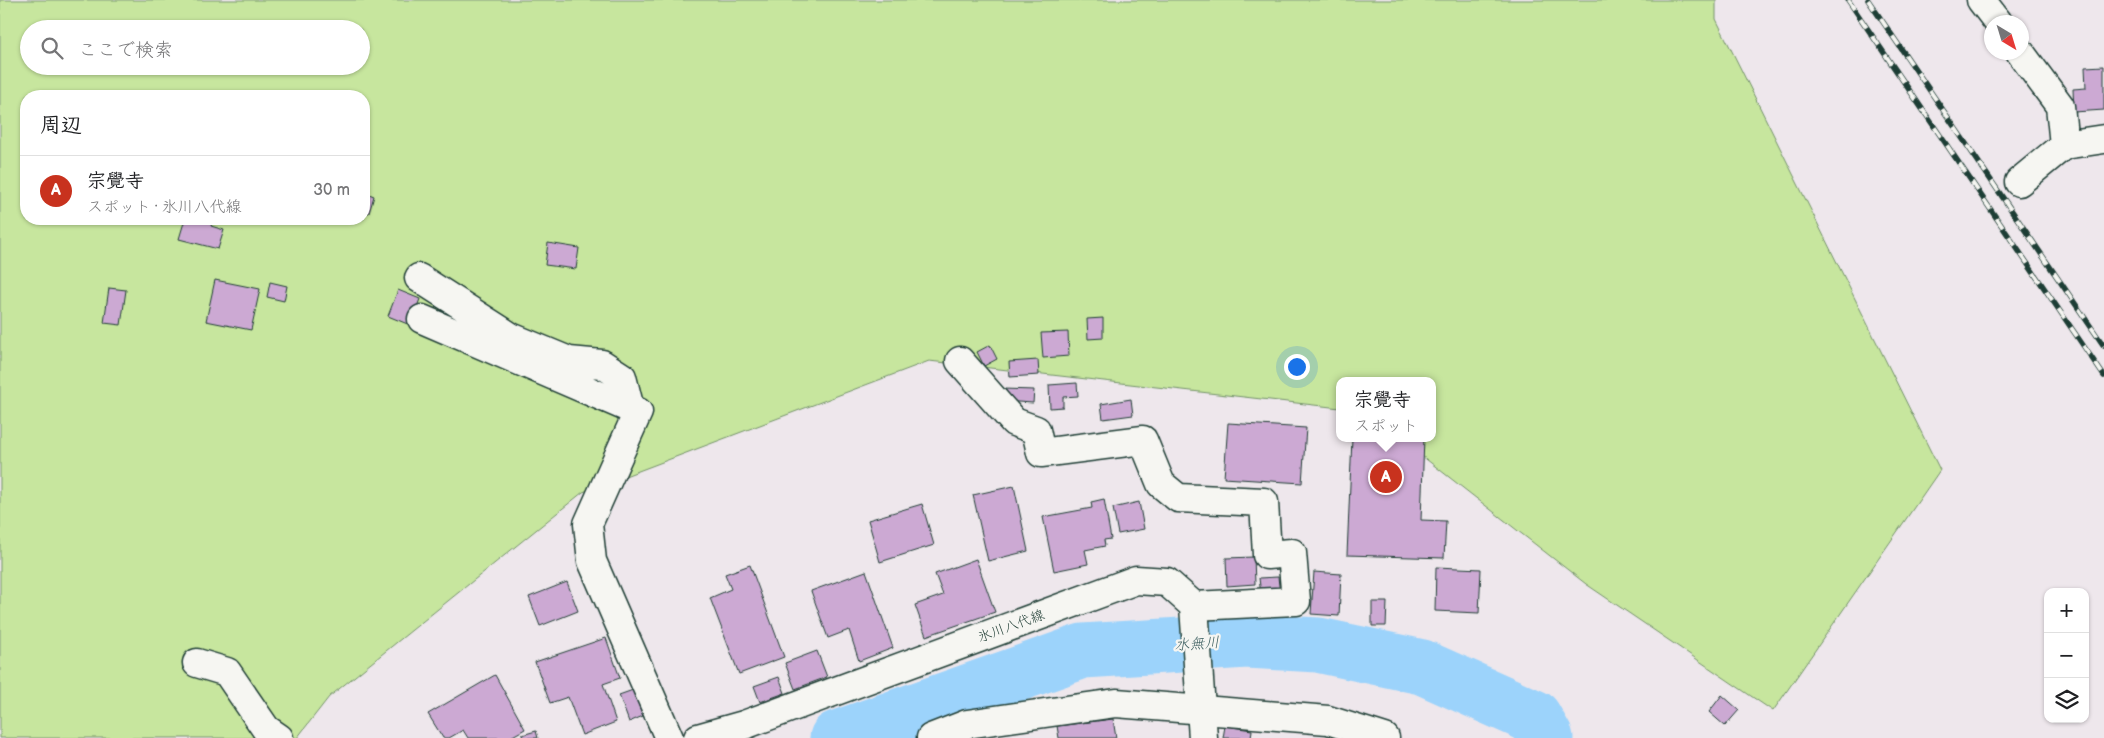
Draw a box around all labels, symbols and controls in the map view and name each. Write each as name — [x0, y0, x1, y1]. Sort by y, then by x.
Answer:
north arrow — [1984, 15, 2029, 60]
search box — [20, 20, 370, 75]
icon: search — [38, 34, 66, 62]
text: ここで検索 — [78, 39, 173, 62]
text: 周辺 — [40, 113, 82, 138]
text: 宗覺寺 — [87, 170, 144, 193]
text: A — [51, 181, 61, 200]
text: 30 m — [313, 181, 350, 200]
text: スポット · 氷川八代線 — [87, 198, 241, 217]
your location — [1284, 354, 1310, 380]
popup — [1336, 377, 1436, 442]
text: 宗覺寺 — [1354, 389, 1411, 412]
text: スポット — [1354, 417, 1418, 436]
pin: A — [1370, 458, 1402, 496]
map controls — [2044, 588, 2089, 723]
button: + — [2044, 588, 2089, 633]
street label: 氷川八代線 — [975, 606, 1047, 646]
water label: 水無川 — [1174, 633, 1220, 655]
button: − — [2044, 633, 2089, 678]
button: layers — [2044, 678, 2089, 723]

